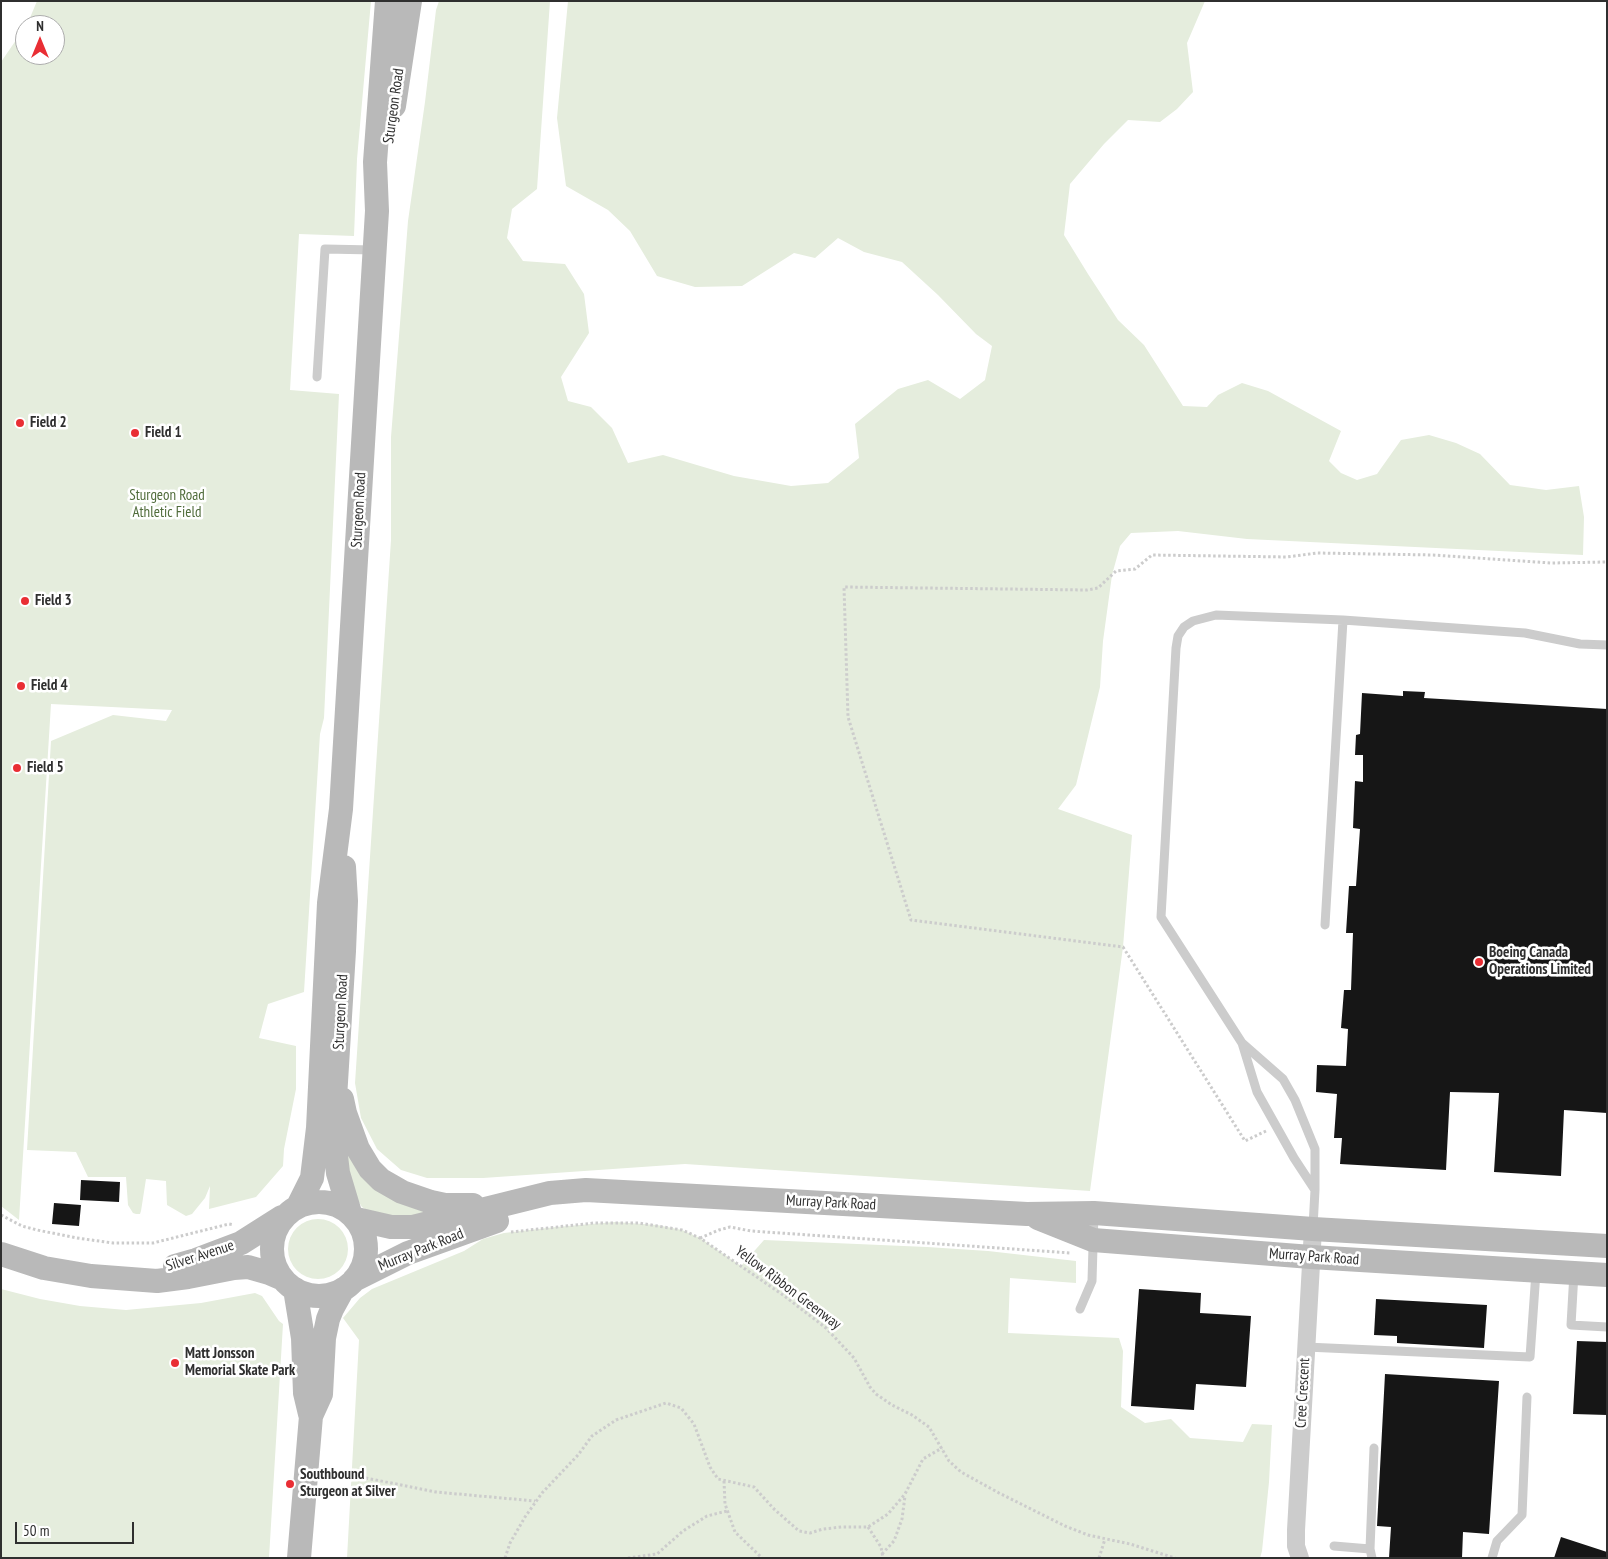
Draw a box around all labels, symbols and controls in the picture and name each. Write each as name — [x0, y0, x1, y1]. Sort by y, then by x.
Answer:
north arrow — [15, 15, 65, 65]
text: N — [36, 17, 44, 35]
street label: Sturgeon Road — [380, 67, 408, 145]
place label: Field 2 — [30, 414, 67, 432]
marker: Field 2 — [14, 417, 26, 429]
place label: Field 1 — [145, 424, 182, 442]
marker: Field 1 — [129, 427, 141, 439]
street label: Sturgeon Road — [348, 472, 370, 548]
park label: Sturgeon Road Athletic Field — [129, 487, 205, 522]
place label: Field 3 — [35, 592, 72, 610]
marker: Field 3 — [19, 595, 31, 607]
place label: Field 4 — [31, 677, 68, 695]
marker: Field 4 — [15, 680, 27, 692]
place label: Field 5 — [27, 759, 64, 777]
marker: Field 5 — [11, 762, 23, 774]
place label: Boeing Canada Operations Limited — [1489, 944, 1591, 979]
marker: Boeing Canada Operations Limited — [1473, 956, 1485, 968]
street label: Sturgeon Road — [330, 974, 352, 1050]
street label: Murray Park Road — [786, 1192, 876, 1214]
street label: Murray Park Road — [376, 1225, 466, 1275]
street label: Silver Avenue — [164, 1237, 236, 1275]
street label: Yellow Ribbon Greenway — [732, 1242, 844, 1334]
street label: Murray Park Road — [1268, 1245, 1360, 1269]
place label: Matt Jonsson Memorial Skate Park — [185, 1345, 295, 1380]
marker: Matt Jonsson Memorial Skate Park — [169, 1357, 181, 1369]
street label: Cree Crescent — [1292, 1357, 1314, 1429]
place label: Southbound Sturgeon at Silver — [300, 1466, 396, 1501]
marker: Southbound Sturgeon at Silver — [284, 1478, 296, 1490]
scale bar — [18, 1512, 136, 1544]
text: 50 m — [23, 1521, 49, 1540]

